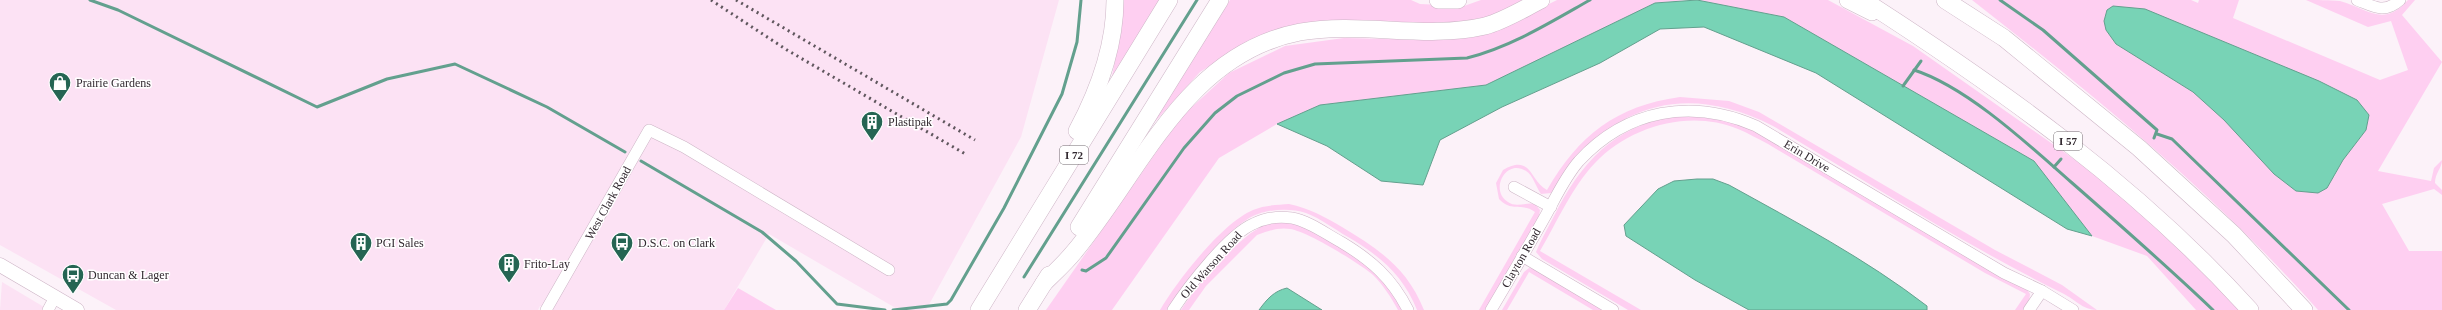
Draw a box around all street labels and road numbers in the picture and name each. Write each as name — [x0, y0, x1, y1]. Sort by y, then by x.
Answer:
road number: I 57 — [2054, 132, 2082, 150]
street label: Erin Drive — [1782, 137, 1832, 175]
road number: I 72 — [1060, 146, 1088, 164]
street label: West Clark Road — [582, 164, 634, 242]
street label: Clayton Road — [1498, 226, 1544, 290]
street label: Old Warson Road — [1177, 229, 1245, 301]

